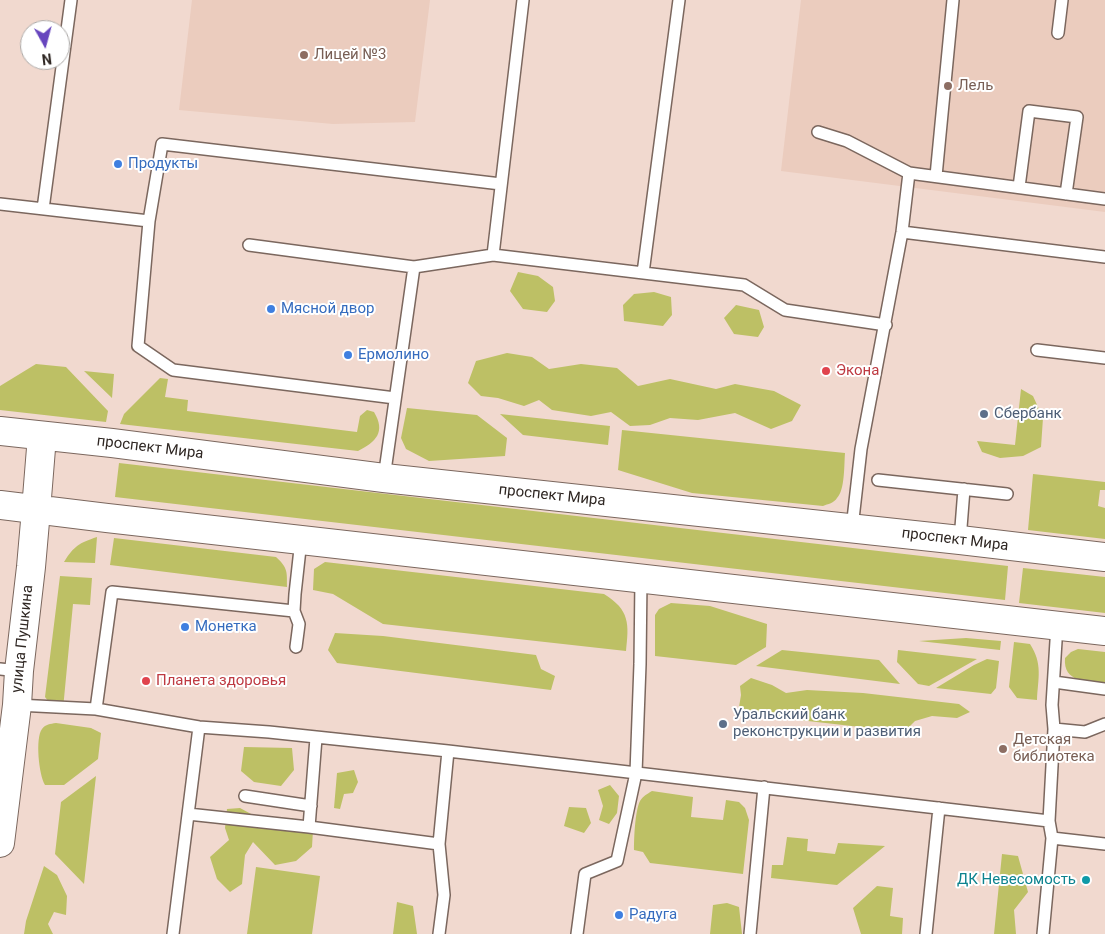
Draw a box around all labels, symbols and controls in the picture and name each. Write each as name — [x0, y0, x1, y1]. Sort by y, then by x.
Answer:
north arrow — [20, 20, 70, 70]
place label: Лицей №3 — [314, 46, 386, 64]
marker: Лицей №3 — [298, 49, 310, 61]
text: N — [41, 50, 53, 67]
place label: Лель — [958, 77, 993, 95]
marker: Лель — [942, 80, 954, 92]
place label: Продукты — [128, 155, 198, 173]
marker: Продукты — [112, 158, 124, 170]
place label: Мясной двор — [281, 300, 374, 318]
marker: Мясной двор — [265, 303, 277, 315]
place label: Ермолино — [358, 346, 429, 364]
marker: Ермолино — [342, 349, 354, 361]
place label: Экона — [836, 362, 879, 380]
marker: Экона — [820, 365, 832, 377]
place label: Сбербанк — [994, 405, 1062, 423]
marker: Сбербанк — [978, 408, 990, 420]
street label: проспект Мира — [96, 433, 204, 463]
street label: проспект Мира — [498, 481, 606, 511]
street label: проспект Мира — [901, 525, 1009, 555]
street label: улица Пушкина — [8, 584, 38, 694]
place label: Монетка — [195, 618, 257, 636]
marker: Монетка — [179, 621, 191, 633]
place label: Планета здоровья — [156, 672, 286, 690]
marker: Планета здоровья — [140, 675, 152, 687]
place label: Уральский банк реконструкции и развития — [733, 706, 921, 741]
marker: Уральский банк реконструкции и развития — [717, 718, 729, 730]
place label: Детская библиотека — [1013, 731, 1095, 766]
marker: Детская библиотека — [997, 743, 1009, 755]
place label: ДК Невесомость — [957, 871, 1076, 889]
marker: ДК Невесомость — [1080, 874, 1092, 886]
place label: Радуга — [629, 906, 677, 924]
marker: Радуга — [613, 909, 625, 921]

